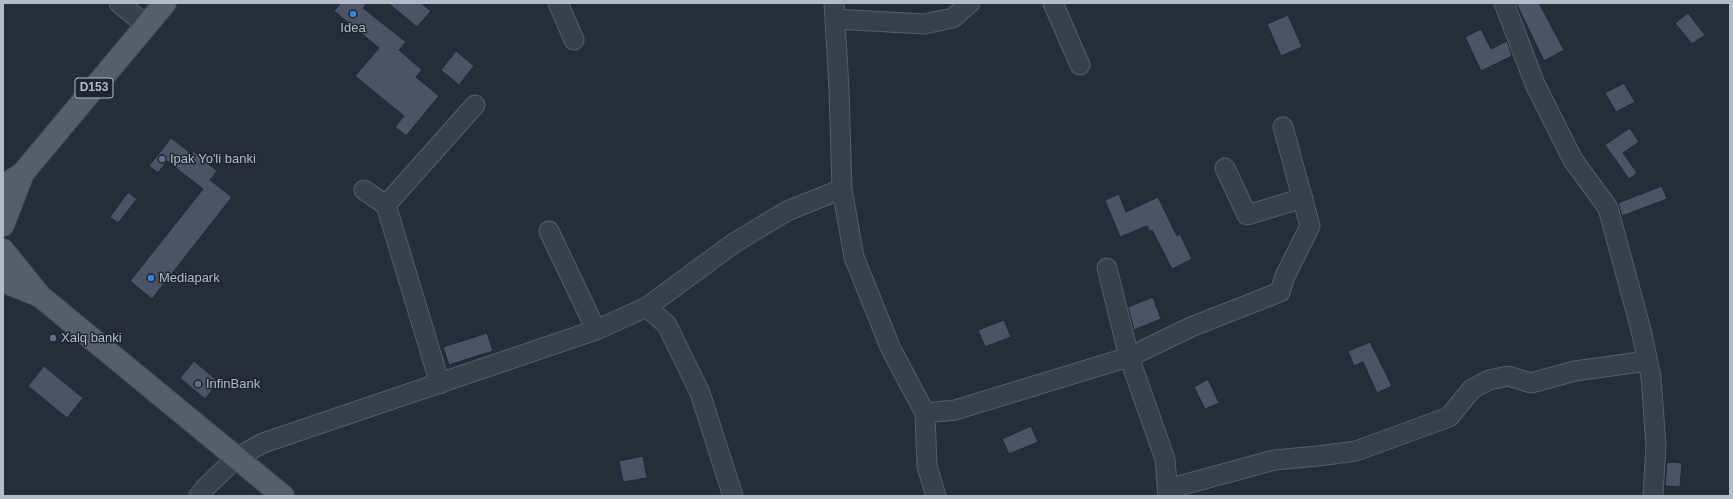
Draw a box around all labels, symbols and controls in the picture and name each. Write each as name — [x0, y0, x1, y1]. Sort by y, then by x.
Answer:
marker: Idea — [348, 9, 358, 19]
place label: Idea — [340, 20, 366, 36]
road number: D153 — [75, 78, 113, 98]
place label: Ipak Yo'li banki — [170, 151, 256, 167]
marker: Ipak Yo'li banki — [157, 154, 167, 164]
place label: Mediapark — [159, 270, 220, 286]
marker: Mediapark — [146, 273, 156, 283]
place label: Xalq banki — [61, 330, 122, 346]
marker: Xalq banki — [48, 333, 58, 343]
place label: InfinBank — [206, 376, 260, 392]
marker: InfinBank — [193, 379, 203, 389]

